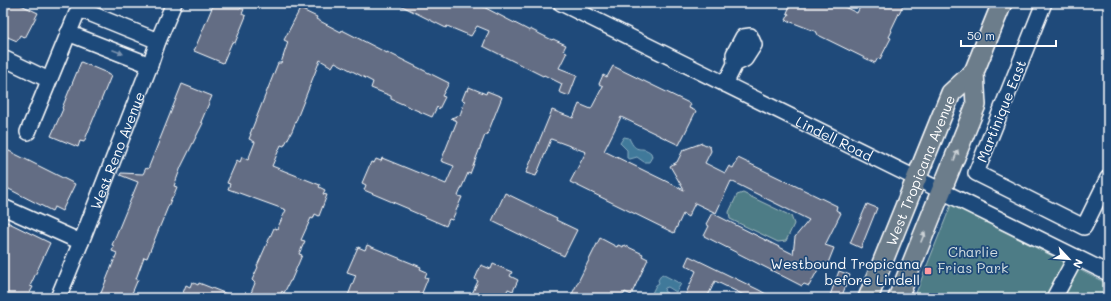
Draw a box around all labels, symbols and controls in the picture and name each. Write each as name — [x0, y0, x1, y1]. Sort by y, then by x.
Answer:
scale bar — [961, 22, 1056, 48]
text: 50 m — [967, 27, 995, 43]
one-way arrow — [112, 49, 124, 55]
street label: Martinique East — [972, 57, 1030, 165]
street label: West Reno Avenue — [85, 89, 148, 212]
street label: West Tropicana Avenue — [881, 92, 959, 248]
street label: Lindell Road — [793, 111, 876, 165]
one-way arrow — [954, 148, 960, 160]
one-way arrow — [920, 231, 926, 243]
north arrow — [1049, 239, 1089, 279]
park label: Charlie Frias Park — [938, 242, 1008, 277]
place label: Westbound Tropicana before Lindell — [771, 254, 920, 289]
text: N — [1070, 257, 1087, 271]
marker: Westbound Tropicana before Lindell — [923, 266, 933, 276]

